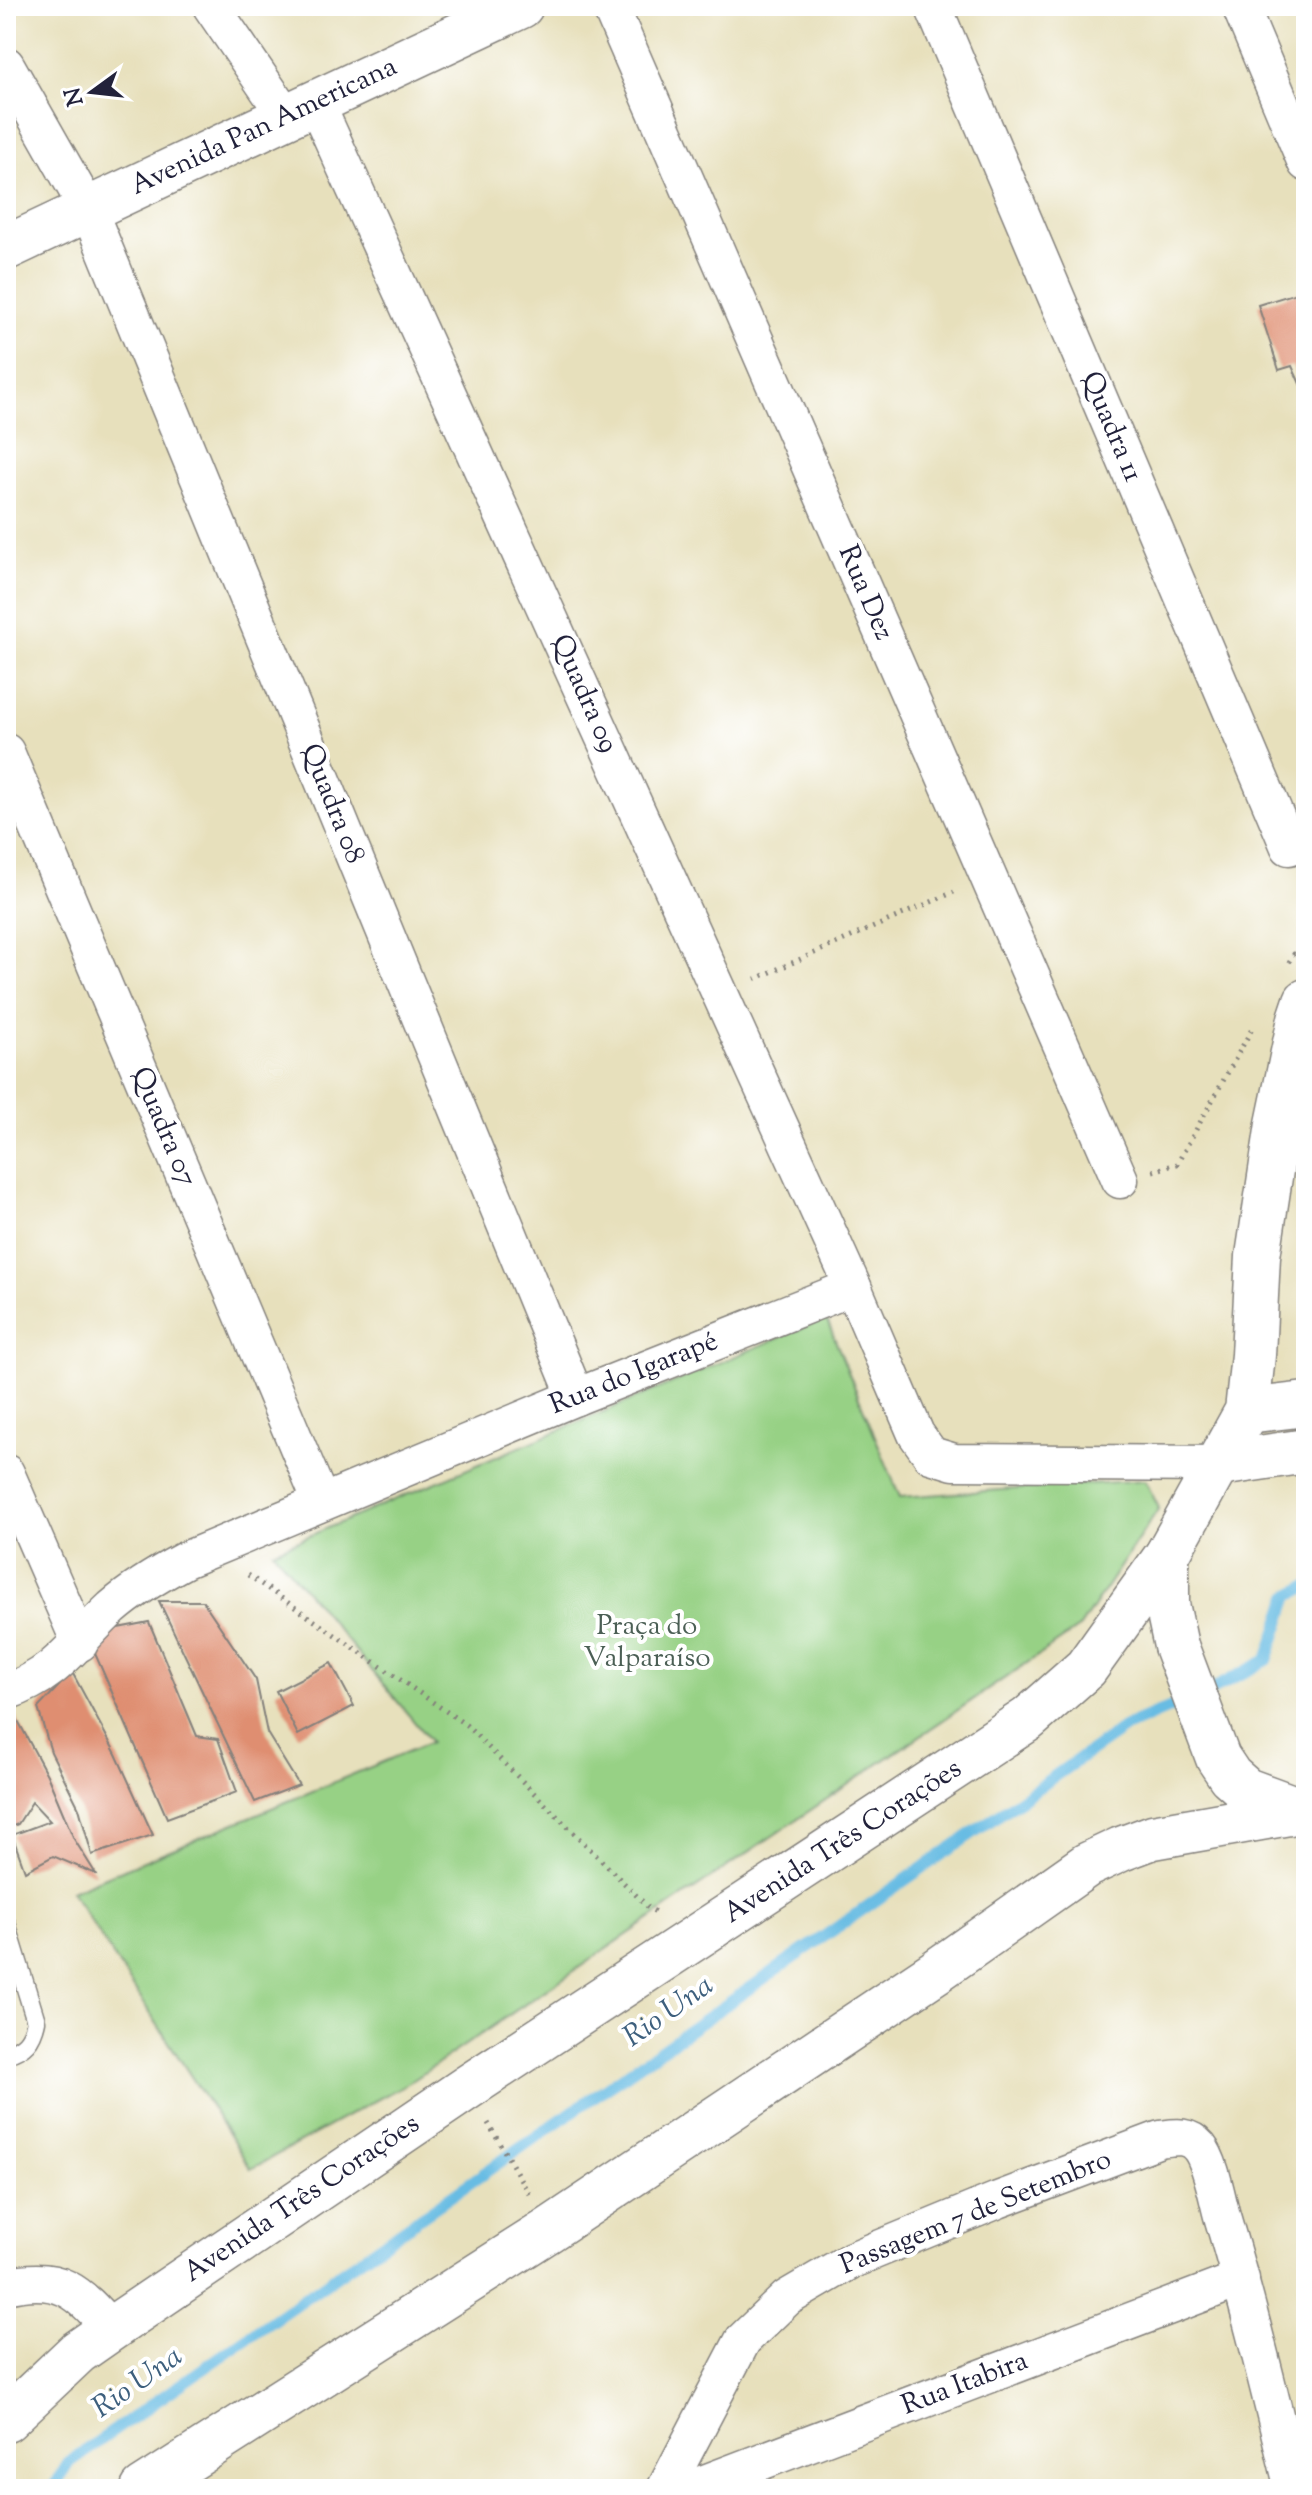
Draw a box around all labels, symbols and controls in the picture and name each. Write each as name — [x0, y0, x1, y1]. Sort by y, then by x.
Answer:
street label: Avenida Pan Americana — [124, 48, 404, 206]
north arrow — [52, 52, 132, 132]
text: N — [58, 83, 93, 109]
street label: Quadra 11 — [1070, 366, 1152, 488]
street label: Rua Dez — [827, 539, 903, 647]
street label: Quadra 09 — [540, 629, 628, 759]
street label: Quadra 08 — [290, 738, 374, 870]
street label: Quadra 07 — [120, 1061, 206, 1193]
street label: Rua do Igarapé — [544, 1322, 724, 1426]
park label: Praça do Valparaíso — [583, 1607, 711, 1679]
street label: Avenida Três Corações — [716, 1750, 970, 1934]
water label: Rio Una — [615, 1965, 723, 2059]
street label: Avenida Três Corações — [176, 2105, 428, 2293]
street label: Passagem 7 de Setembro — [834, 2140, 1118, 2286]
water label: Rio Una — [84, 2336, 192, 2430]
street label: Rua Itabira — [896, 2342, 1034, 2426]

